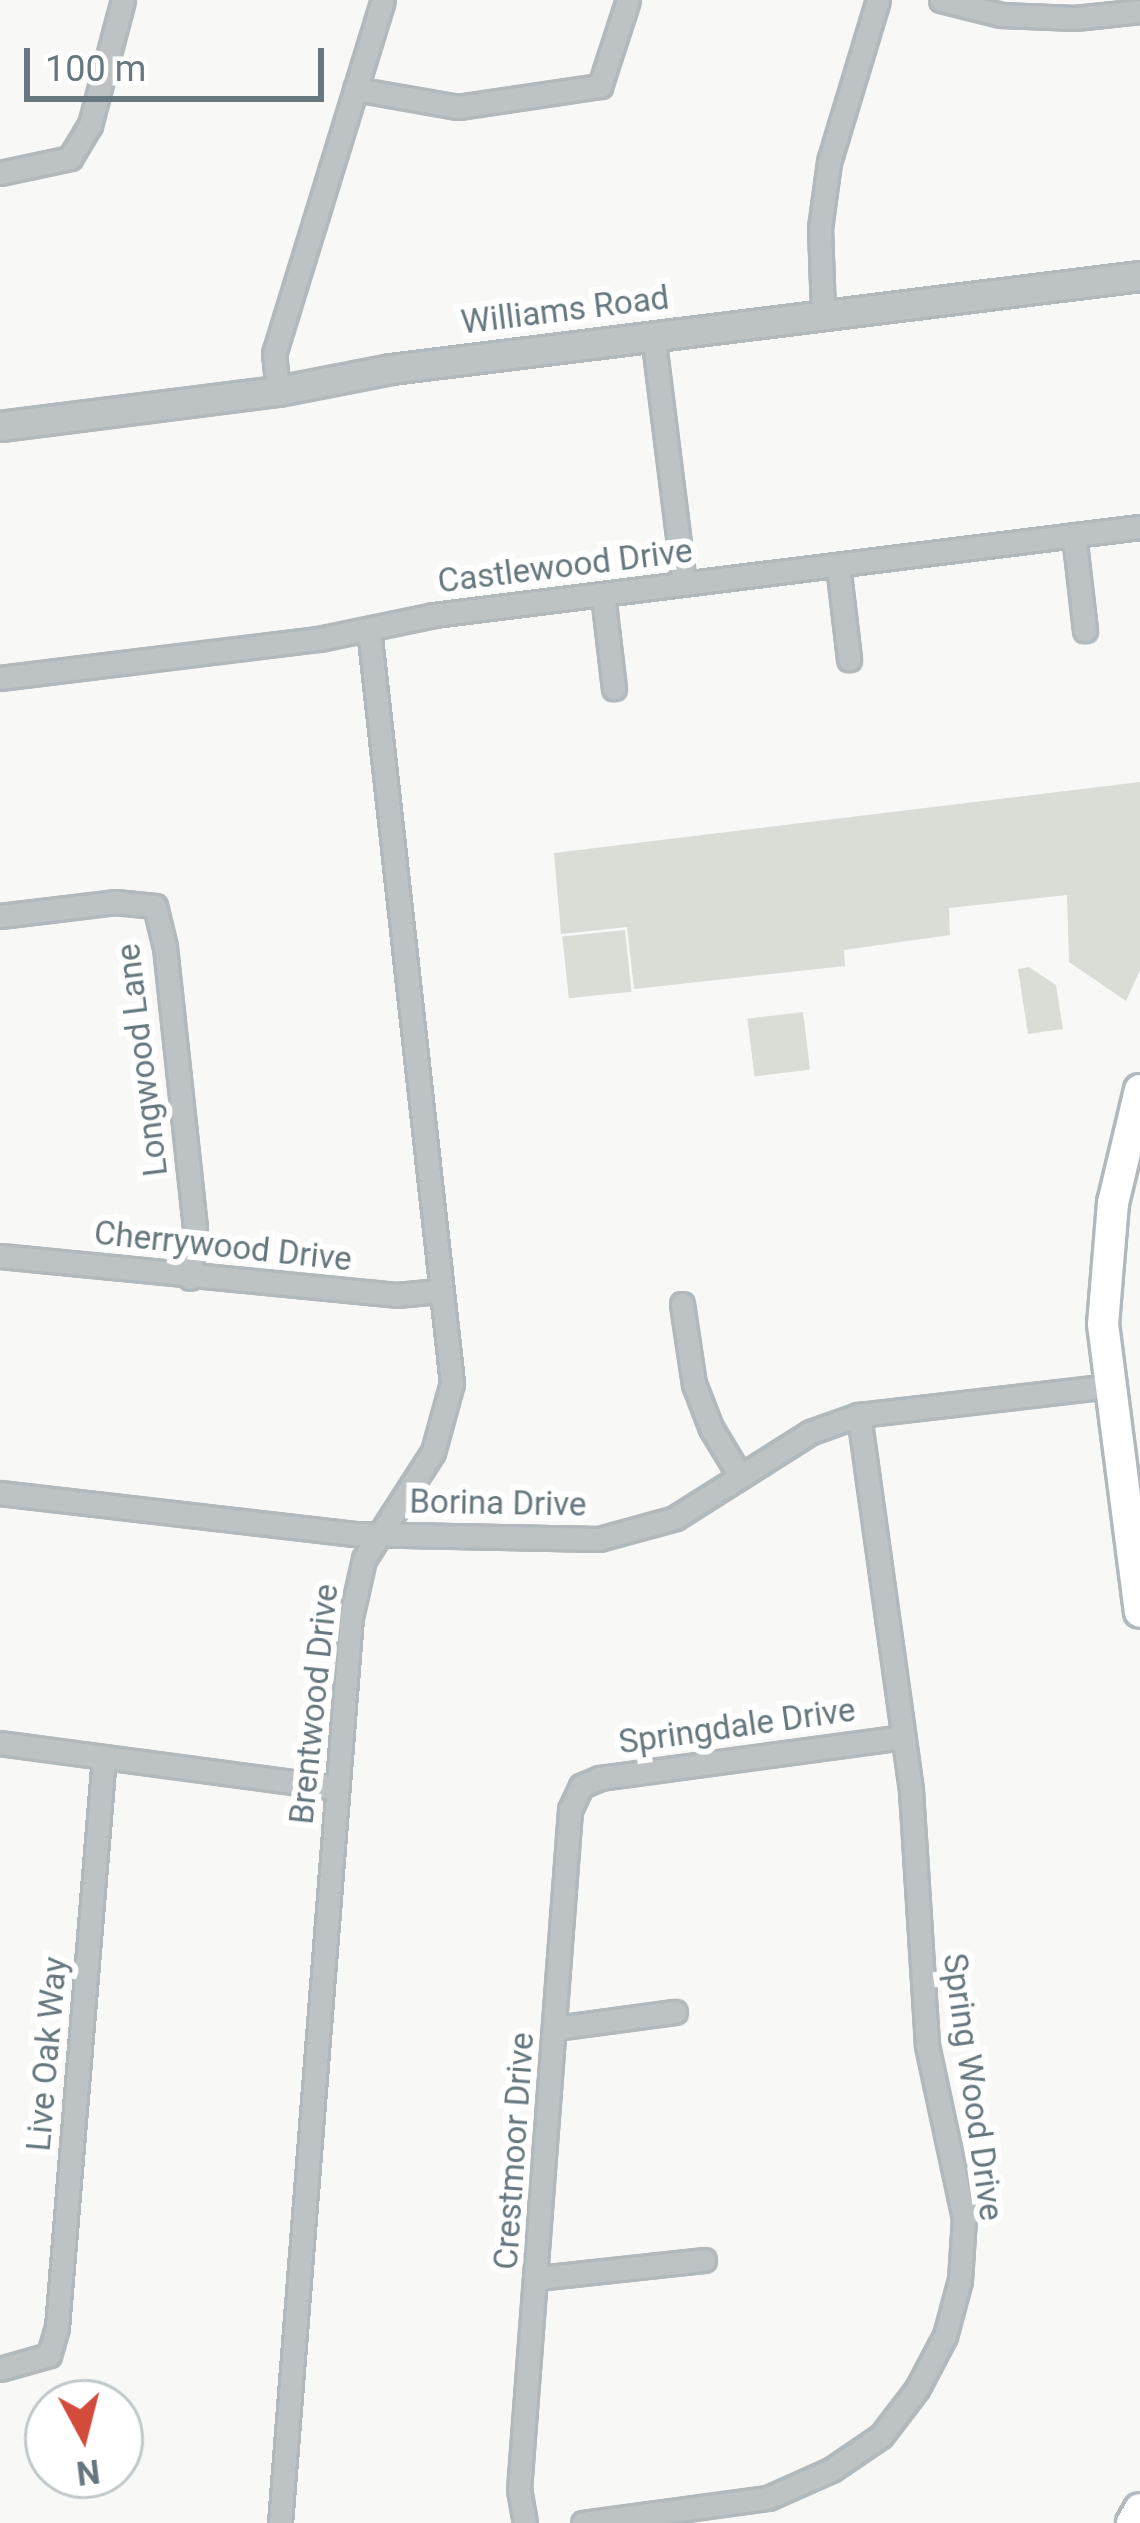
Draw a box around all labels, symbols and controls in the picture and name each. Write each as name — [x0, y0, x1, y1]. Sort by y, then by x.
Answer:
scale bar — [30, 24, 330, 98]
text: 100 m — [45, 48, 146, 90]
street label: Williams Road — [459, 278, 671, 342]
street label: Castlewood Drive — [435, 531, 695, 601]
street label: Longwood Lane — [108, 941, 176, 1179]
street label: Cherrywood Drive — [92, 1213, 354, 1279]
street label: Borina Drive — [409, 1482, 587, 1524]
street label: Brentwood Drive — [282, 1582, 346, 1826]
street label: Springdale Drive — [616, 1690, 858, 1762]
street label: Spring Wood Drive — [935, 1951, 1011, 2223]
street label: Live Oak Way — [19, 1955, 75, 2153]
street label: Crestmoor Drive — [486, 2031, 542, 2271]
north arrow — [24, 2379, 144, 2499]
text: N — [74, 2451, 102, 2493]

